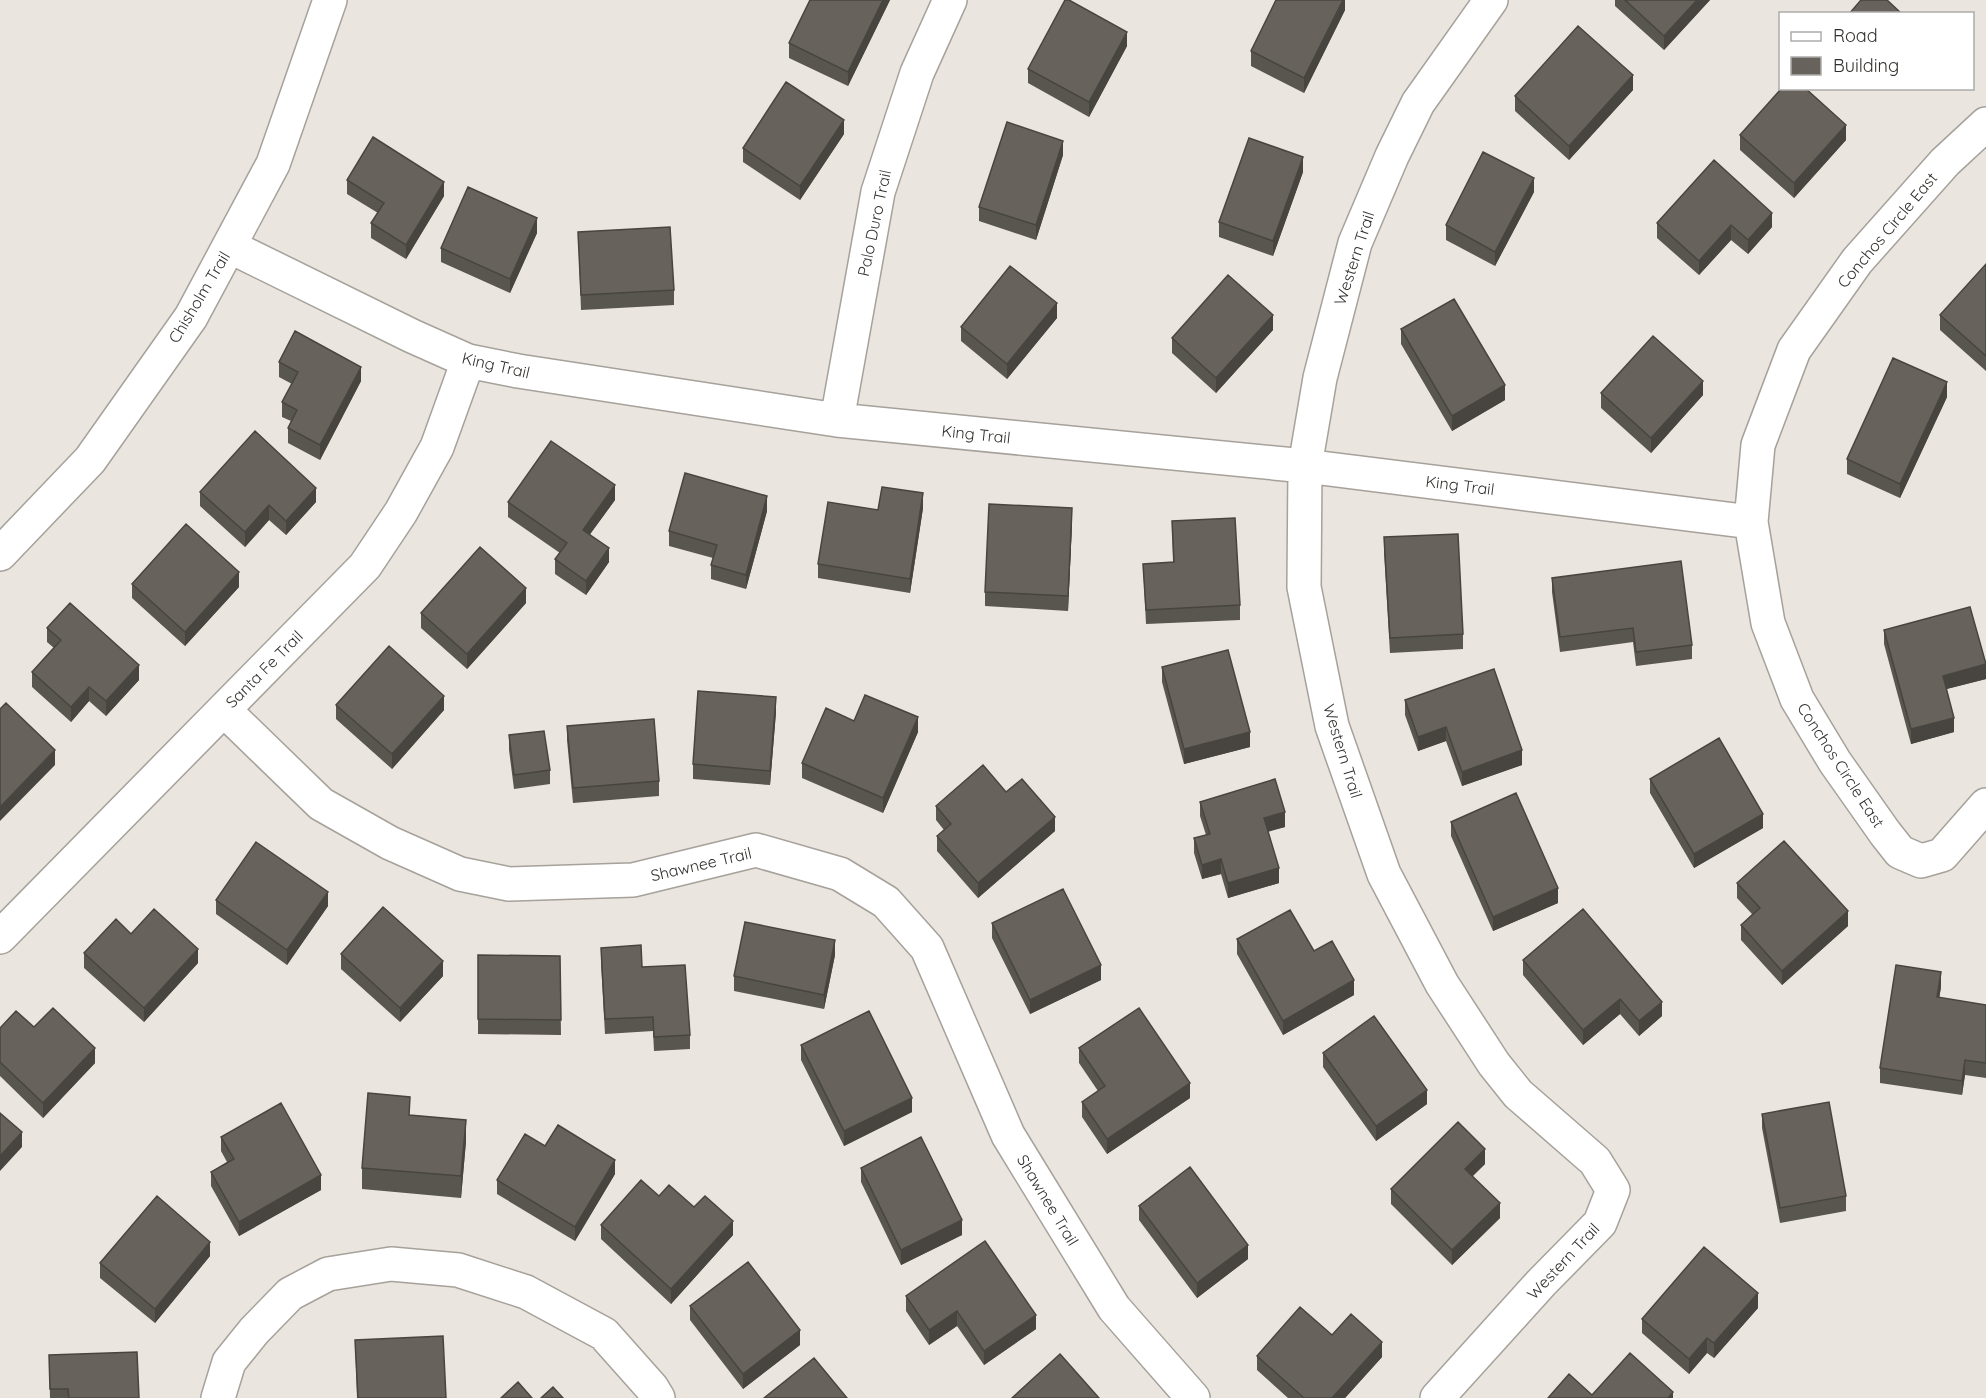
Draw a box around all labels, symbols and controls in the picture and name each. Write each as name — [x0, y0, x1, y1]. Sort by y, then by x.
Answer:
legend — [1779, 12, 1974, 90]
text: Road — [1833, 24, 1878, 47]
text: Building — [1833, 54, 1899, 77]
street label: Palo Duro Trail — [853, 168, 895, 278]
street label: Conchos Circle East — [1833, 168, 1941, 292]
street label: Western Trail — [1329, 209, 1379, 307]
street label: Chisholm Trail — [164, 248, 234, 346]
street label: King Trail — [460, 347, 532, 383]
street label: King Trail — [940, 420, 1012, 448]
street label: King Trail — [1424, 471, 1496, 499]
street label: Santa Fe Trail — [221, 626, 307, 712]
street label: Conchos Circle East — [1793, 699, 1889, 831]
street label: Western Trail — [1319, 702, 1367, 800]
street label: Shawnee Trail — [649, 843, 753, 885]
street label: Shawnee Trail — [1013, 1151, 1083, 1249]
street label: Western Trail — [1522, 1219, 1604, 1303]

